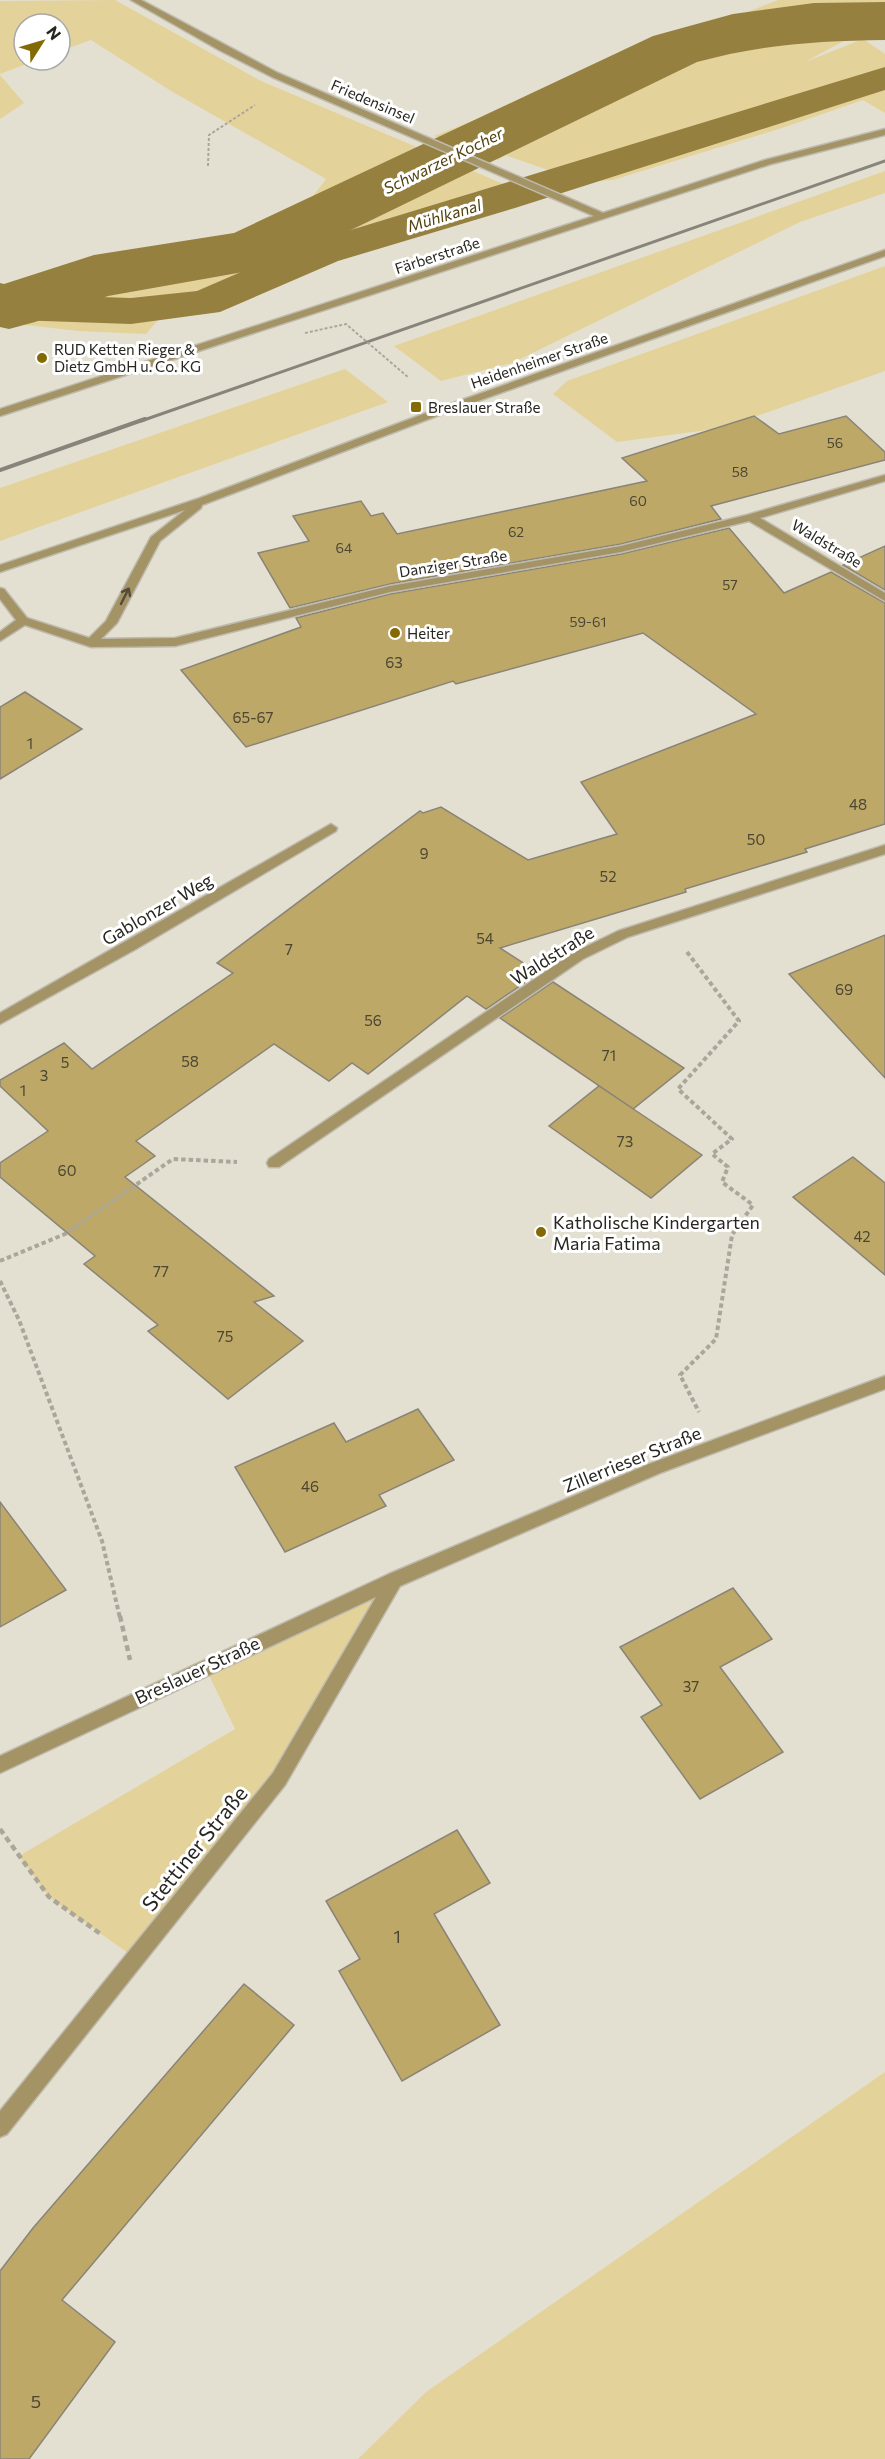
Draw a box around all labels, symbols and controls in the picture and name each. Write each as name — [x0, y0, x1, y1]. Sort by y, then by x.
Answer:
north arrow — [12, 12, 72, 72]
text: N — [43, 22, 66, 43]
street label: Friedensinsel — [328, 75, 418, 127]
water label: Schwarzer Kocher — [380, 123, 506, 197]
water label: Mühlkanal — [405, 195, 484, 235]
street label: Färberstraße — [392, 233, 482, 277]
street label: Heidenheimer Straße — [468, 328, 610, 392]
place label: RUD Ketten Rieger & Dietz GmbH u. Co. KG — [54, 340, 201, 375]
marker: RUD Ketten Rieger & Dietz GmbH u. Co. KG — [35, 351, 49, 365]
place label: Breslauer Straße — [428, 398, 541, 416]
marker: Breslauer Straße — [409, 400, 423, 414]
house number: 56 — [827, 434, 843, 451]
house number: 58 — [732, 463, 748, 480]
house number: 60 — [629, 492, 647, 509]
street label: Waldstraße — [789, 515, 865, 571]
house number: 62 — [508, 523, 524, 540]
house number: 64 — [336, 539, 353, 556]
street label: Danziger Straße — [398, 546, 508, 580]
house number: 57 — [722, 576, 738, 593]
one-way arrow — [120, 587, 132, 605]
house number: 59-61 — [570, 613, 606, 630]
place label: Heiter — [407, 624, 450, 642]
marker: Heiter — [388, 626, 402, 640]
house number: 63 — [385, 653, 403, 671]
house number: 65-67 — [232, 708, 274, 726]
house number: 1 — [27, 734, 33, 752]
house number: 48 — [849, 795, 867, 813]
house number: 50 — [747, 830, 765, 848]
house number: 9 — [419, 844, 429, 862]
house number: 52 — [600, 867, 616, 885]
street label: Gablonzer Weg — [98, 868, 217, 950]
street label: Waldstraße — [506, 921, 598, 989]
house number: 54 — [476, 929, 494, 947]
house number: 7 — [285, 940, 293, 958]
house number: 69 — [835, 980, 853, 998]
house number: 56 — [364, 1011, 382, 1029]
house number: 71 — [602, 1046, 616, 1064]
house number: 58 — [181, 1052, 199, 1070]
house number: 5 — [61, 1053, 69, 1071]
house number: 3 — [40, 1066, 48, 1084]
house number: 1 — [20, 1081, 26, 1099]
house number: 73 — [617, 1132, 633, 1150]
house number: 60 — [58, 1161, 76, 1179]
place label: Katholische Kindergarten Maria Fatima — [553, 1211, 760, 1254]
marker: Katholische Kindergarten Maria Fatima — [534, 1225, 548, 1239]
house number: 42 — [853, 1227, 871, 1245]
house number: 77 — [153, 1262, 169, 1280]
house number: 75 — [217, 1327, 233, 1345]
street label: Zillerrieser Straße — [560, 1421, 704, 1497]
house number: 46 — [301, 1477, 319, 1495]
street label: Breslauer Straße — [131, 1632, 263, 1708]
house number: 37 — [683, 1677, 699, 1695]
street label: Stettiner Straße — [136, 1781, 252, 1915]
house number: 1 — [393, 1925, 401, 1947]
house number: 5 — [31, 2390, 41, 2412]

